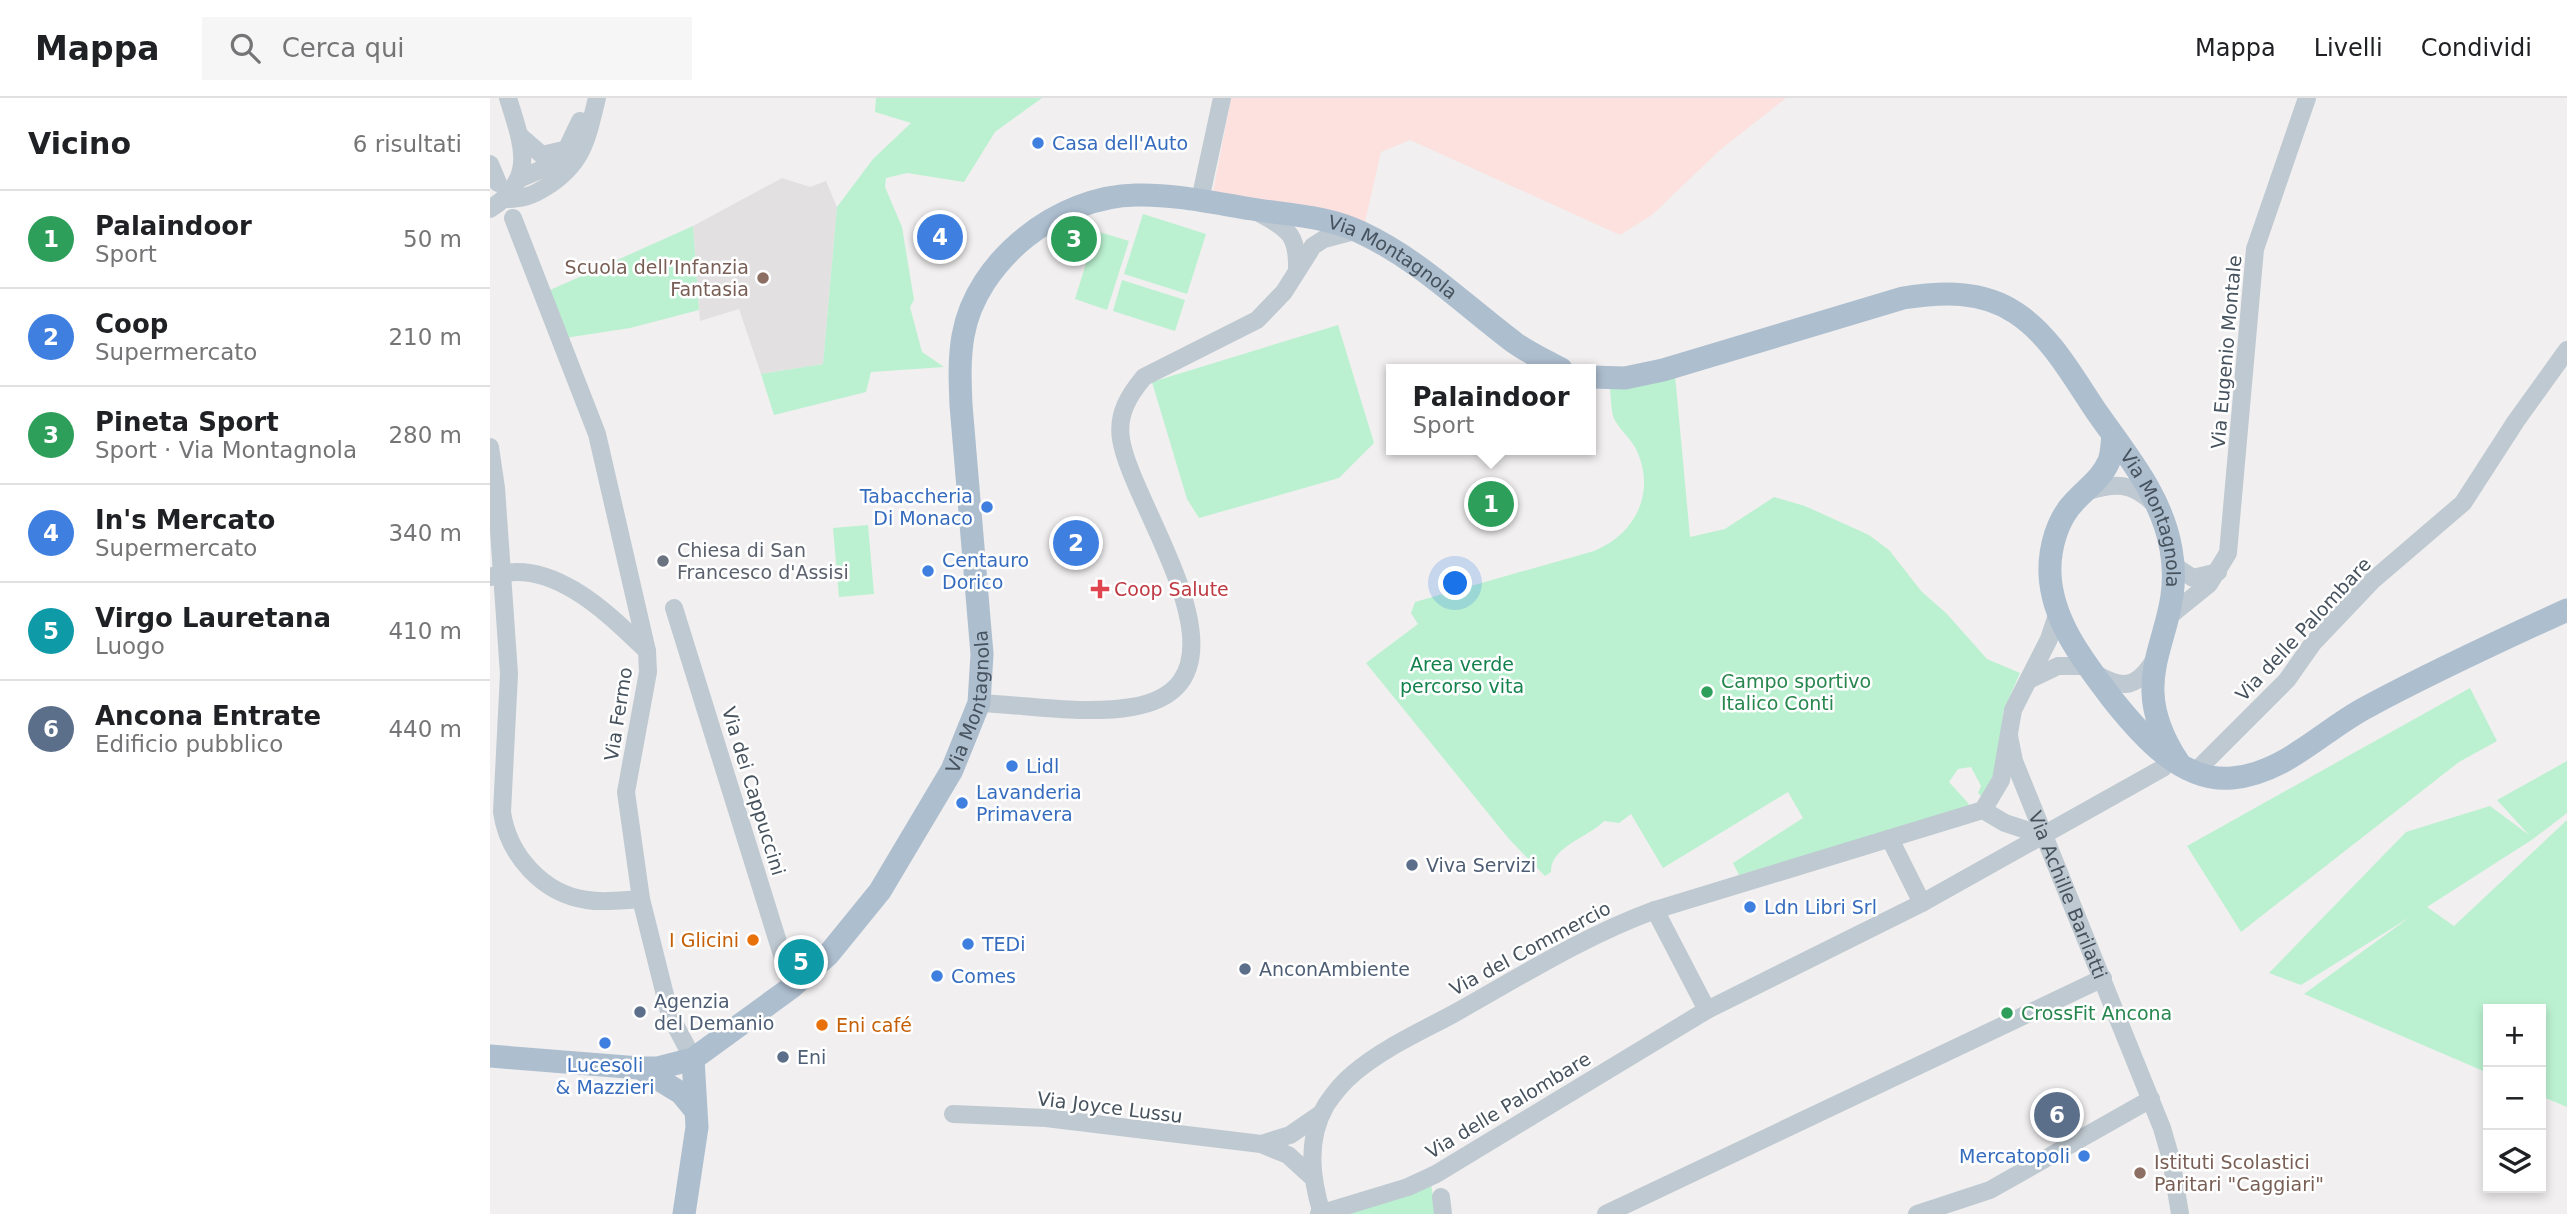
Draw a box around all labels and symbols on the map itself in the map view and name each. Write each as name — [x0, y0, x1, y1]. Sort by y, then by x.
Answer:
place label: Casa dell'Auto — [1052, 132, 1188, 154]
marker: Casa dell'Auto — [1030, 135, 1046, 151]
street label: Via Montagnola — [1326, 210, 1462, 304]
pin: 4 — [917, 211, 963, 263]
pin: 3 — [1051, 213, 1097, 265]
street label: Via Eugenio Montale — [2207, 254, 2245, 450]
place label: Scuola dell’Infanzia Fantasia — [565, 256, 749, 300]
marker: Scuola dell’Infanzia Fantasia — [755, 270, 771, 286]
street label: Via Montagnola — [2116, 445, 2185, 588]
pin: 1 — [1468, 478, 1514, 530]
place label: Tabaccheria Di Monaco — [859, 485, 973, 529]
marker: Tabaccheria Di Monaco — [979, 499, 995, 515]
pin: 2 — [1053, 517, 1099, 569]
place label: Chiesa di San Francesco d'Assisi — [677, 539, 849, 583]
place label: Centauro Dorico — [942, 549, 1029, 593]
marker: Chiesa di San Francesco d'Assisi — [655, 553, 671, 569]
street label: Via delle Palombare — [2231, 553, 2375, 705]
marker: Centauro Dorico — [920, 563, 936, 579]
your location — [1438, 566, 1472, 600]
place label: Coop Salute — [1114, 578, 1229, 600]
marker: Coop Salute — [1092, 581, 1108, 597]
street label: Via Montagnola — [941, 629, 993, 776]
park label: Area verde percorso vita — [1400, 653, 1524, 697]
street label: Via Fermo — [600, 665, 636, 763]
place label: Campo sportivo Italico Conti — [1721, 670, 1871, 714]
marker: Campo sportivo Italico Conti — [1699, 684, 1715, 700]
street label: Via dei Cappuccini — [718, 704, 790, 878]
place label: Lidl — [1026, 755, 1059, 777]
marker: Lidl — [1004, 758, 1020, 774]
place label: Lavanderia Primavera — [976, 781, 1082, 825]
marker: Lavanderia Primavera — [954, 795, 970, 811]
street label: Via Achille Barilatti — [2024, 808, 2112, 982]
place label: Viva Servizi — [1426, 854, 1536, 876]
marker: Viva Servizi — [1404, 857, 1420, 873]
street label: Via del Commercio — [1446, 896, 1614, 1000]
place label: Ldn Libri Srl — [1764, 896, 1877, 918]
marker: Ldn Libri Srl — [1742, 899, 1758, 915]
place label: I Glicini — [669, 929, 739, 951]
marker: I Glicini — [745, 932, 761, 948]
place label: TEDi — [981, 933, 1026, 955]
pin: 5 — [778, 936, 824, 988]
marker: TEDi — [960, 936, 976, 952]
place label: AnconAmbiente — [1259, 958, 1410, 980]
marker: AnconAmbiente — [1237, 961, 1253, 977]
place label: Comes — [951, 965, 1016, 987]
marker: Comes — [929, 968, 945, 984]
place label: Agenzia del Demanio — [654, 990, 775, 1034]
place label: CrossFit Ancona — [2021, 1002, 2172, 1024]
marker: Agenzia del Demanio — [632, 1004, 648, 1020]
marker: CrossFit Ancona — [1999, 1005, 2015, 1021]
place label: Eni café — [836, 1014, 912, 1036]
marker: Eni café — [814, 1017, 830, 1033]
marker: Lucesoli & Mazzieri — [597, 1035, 613, 1051]
place label: Eni — [797, 1046, 826, 1068]
street label: Via delle Palombare — [1422, 1047, 1594, 1163]
marker: Eni — [775, 1049, 791, 1065]
place label: Lucesoli & Mazzieri — [556, 1054, 654, 1098]
street label: Via Joyce Lussu — [1036, 1087, 1184, 1127]
pin: 6 — [2034, 1089, 2080, 1141]
place label: Mercatopoli — [1959, 1145, 2070, 1167]
marker: Mercatopoli — [2076, 1148, 2092, 1164]
place label: Istituti Scolastici Paritari "Caggiari" — [2154, 1151, 2324, 1195]
marker: Istituti Scolastici Paritari "Caggiari" — [2132, 1165, 2148, 1181]

